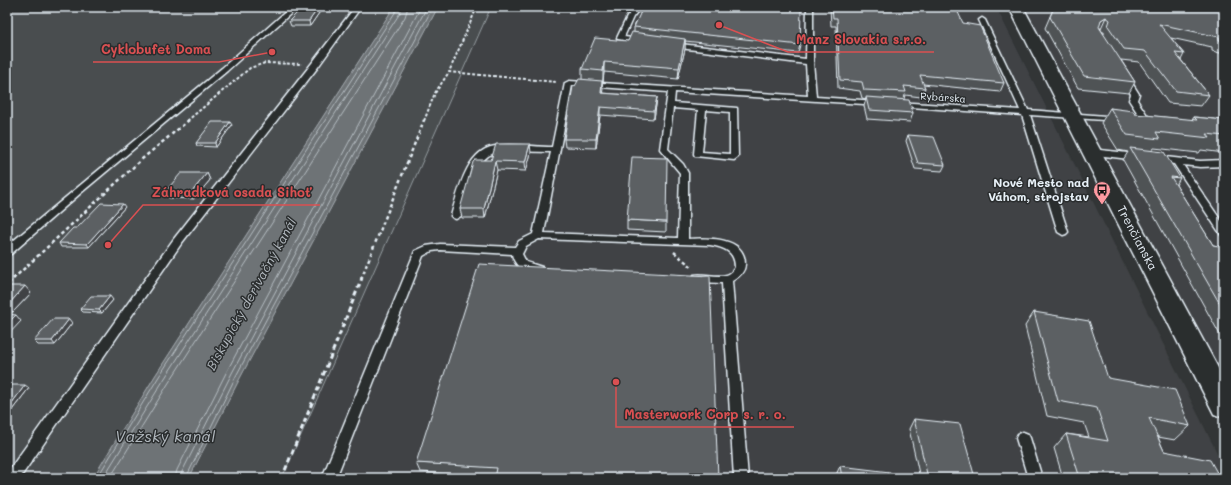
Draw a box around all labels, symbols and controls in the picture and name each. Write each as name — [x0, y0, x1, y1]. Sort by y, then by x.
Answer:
callout: Manz Slovakia s.r.o. — [788, 27, 934, 52]
text: Manz Slovakia s.r.o. — [796, 30, 926, 47]
callout: Cyklobufet Doma — [93, 37, 219, 62]
text: Cyklobufet Doma — [101, 40, 211, 58]
street label: Rybárska — [920, 88, 966, 106]
place label: Nové Mesto nad Váhom, strojstav — [988, 174, 1089, 204]
callout: Záhradková osada Sihoť — [143, 180, 320, 205]
bus stop icon: Nové Mesto nad Váhom, strojstav — [1092, 180, 1112, 205]
text: Záhradková osada Sihoť — [152, 183, 312, 200]
street label: Trenčianska — [1114, 202, 1162, 273]
water label: Biskupický derivačný kanál — [202, 214, 300, 373]
callout: Masterwork Corp s. r. o. — [616, 402, 794, 427]
text: Masterwork Corp s. r. o. — [624, 405, 786, 422]
water label: Važský kanál — [115, 425, 215, 446]

